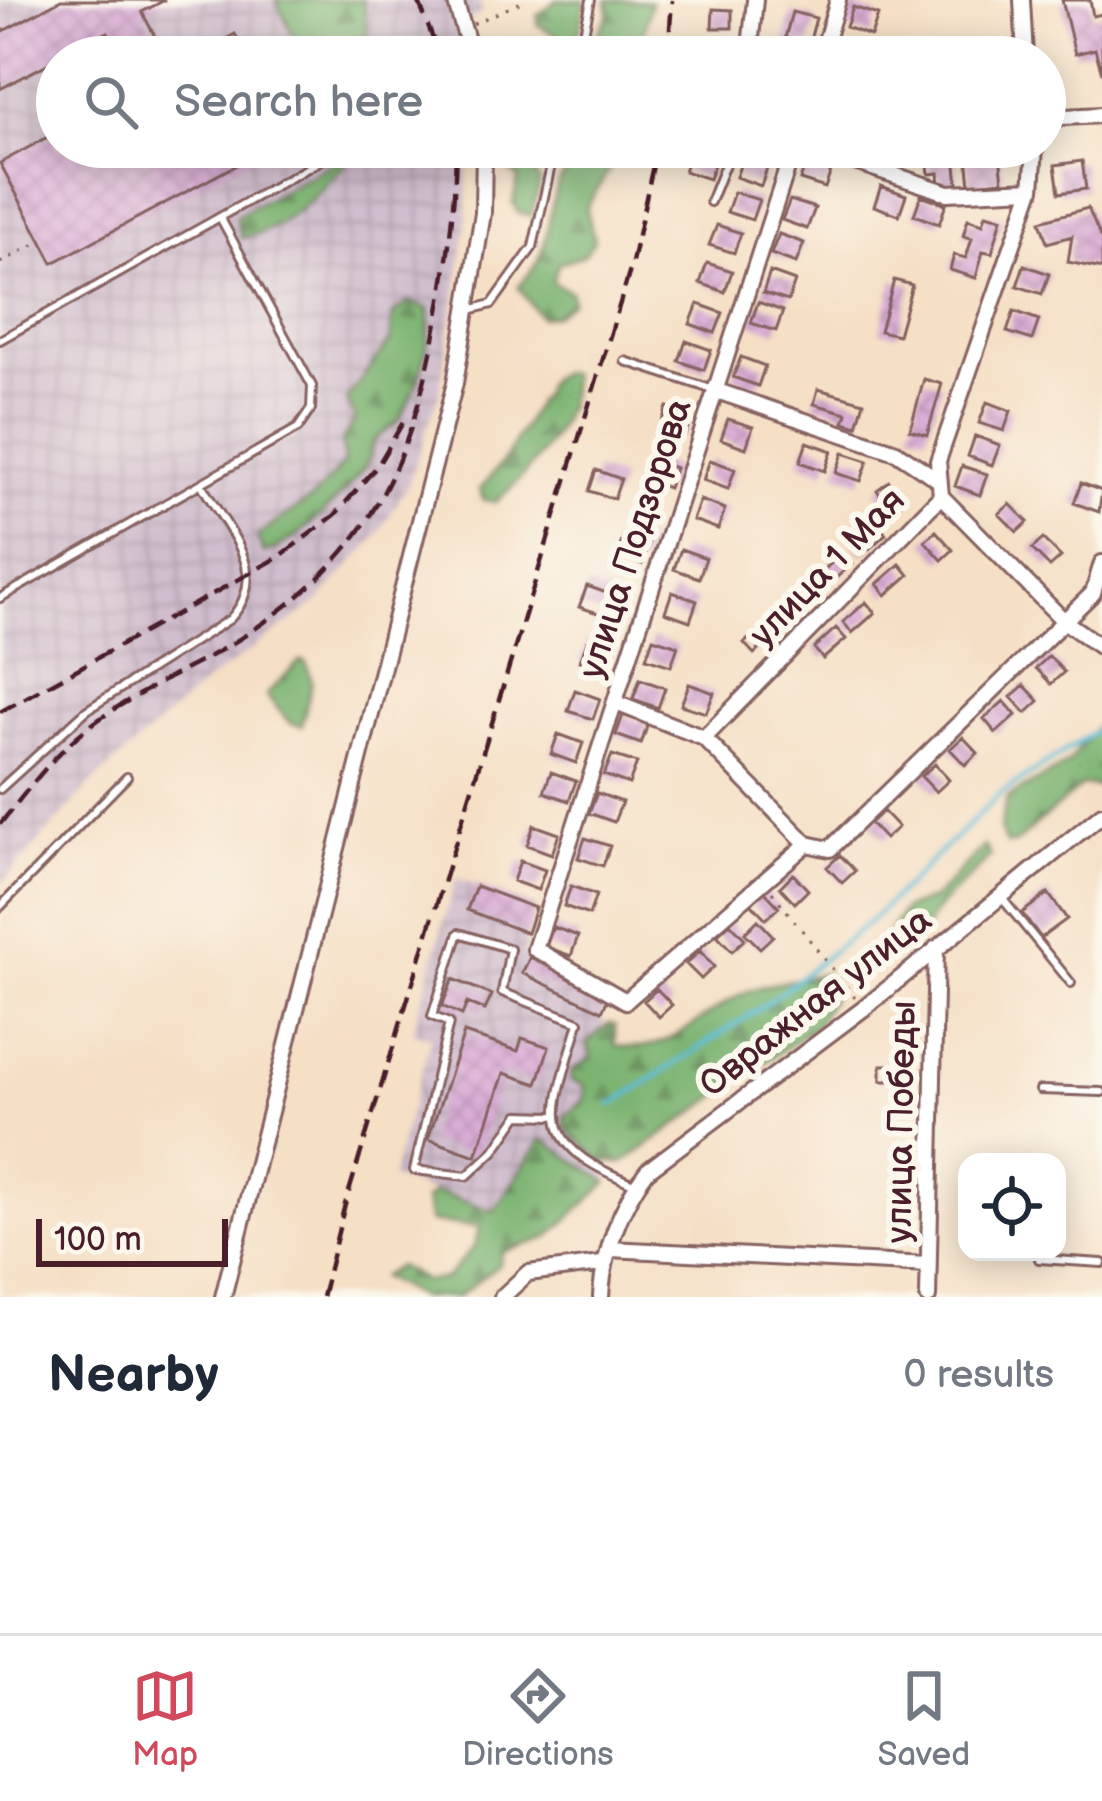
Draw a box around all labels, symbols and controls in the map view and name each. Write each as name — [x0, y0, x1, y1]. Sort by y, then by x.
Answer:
search box — [36, 36, 1066, 168]
icon: search — [78, 69, 144, 135]
text: Search here — [174, 75, 423, 130]
street label: улица Подзорова — [571, 394, 701, 684]
street label: улица 1 Мая — [742, 480, 914, 656]
street label: Овражная улица — [692, 899, 940, 1107]
street label: улица Победы — [878, 1000, 926, 1244]
map controls — [958, 1153, 1066, 1261]
button: locate — [958, 1153, 1066, 1261]
scale bar — [36, 1213, 228, 1266]
text: 100 m — [54, 1220, 142, 1260]
text: Nearby — [48, 1345, 219, 1406]
text: 0 results — [903, 1352, 1054, 1399]
tab: Map — [132, 1663, 198, 1775]
tab: Directions — [462, 1663, 614, 1775]
tab: Saved — [877, 1663, 970, 1775]

